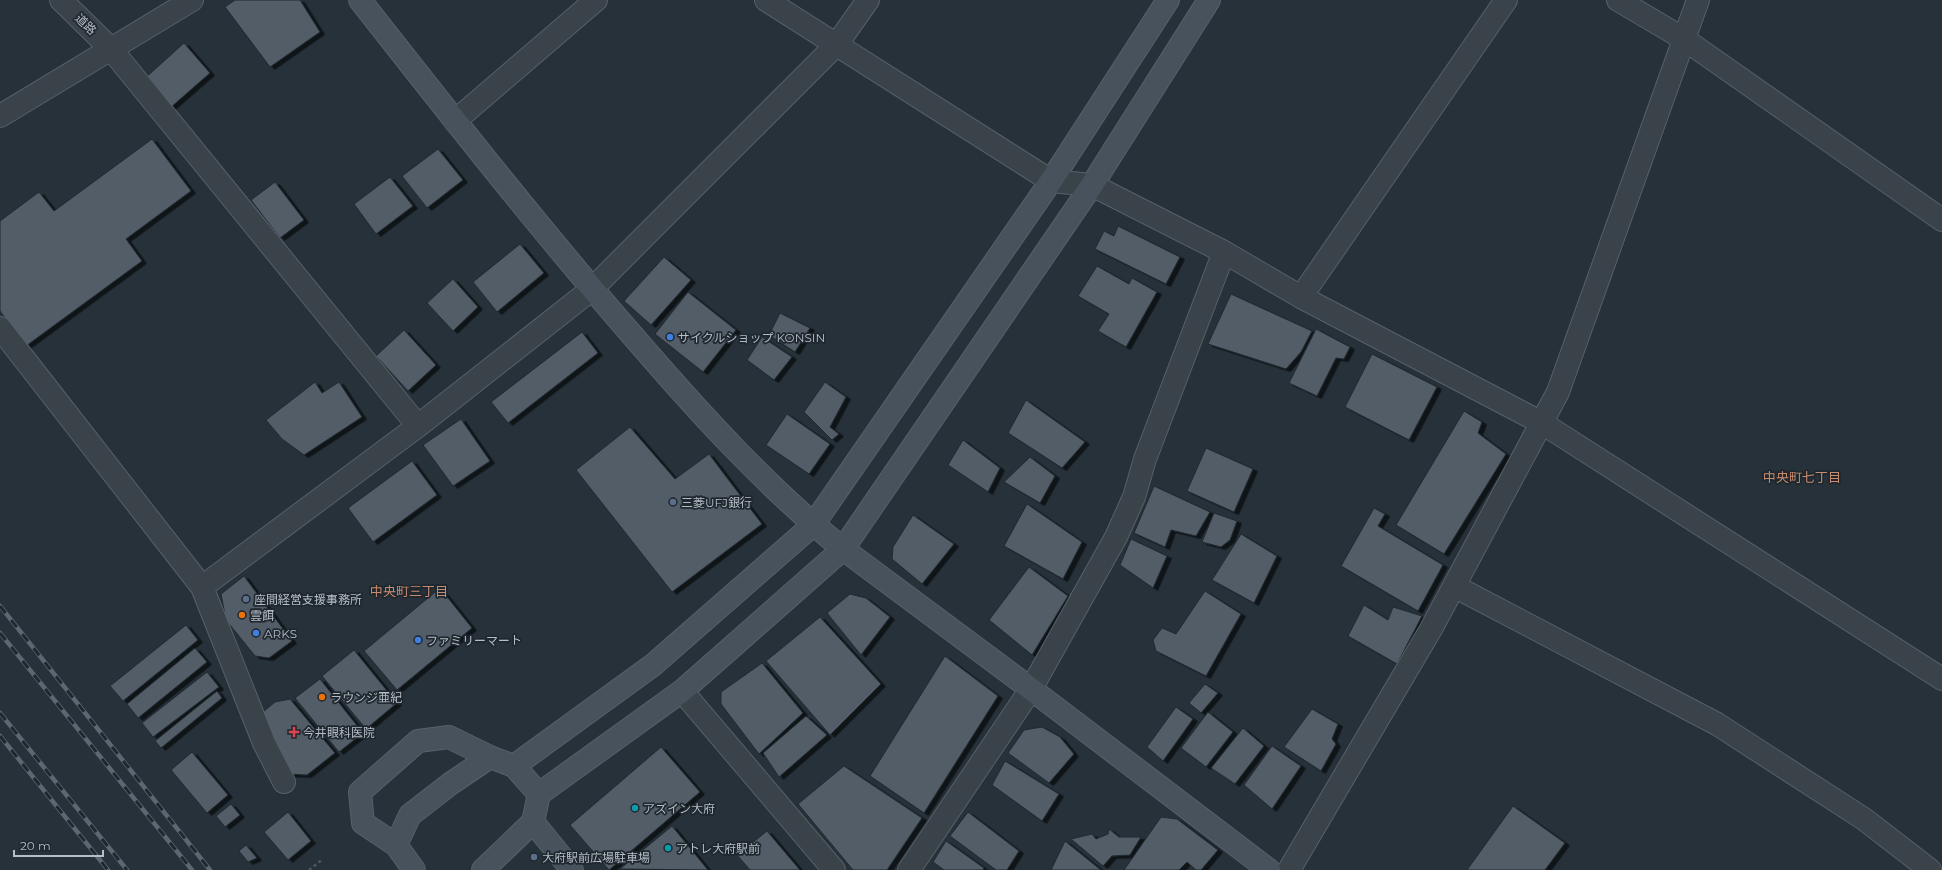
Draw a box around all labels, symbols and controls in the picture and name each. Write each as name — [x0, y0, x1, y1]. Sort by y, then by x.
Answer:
street label: 道路 — [72, 10, 100, 38]
place label: サイクルショップ KONSIN — [678, 330, 825, 345]
marker: サイクルショップ KONSIN — [665, 332, 675, 342]
district label: 中央町七丁目 — [1763, 469, 1841, 485]
place label: 三菱UFJ銀行 — [681, 495, 752, 510]
marker: 三菱UFJ銀行 — [668, 497, 678, 507]
district label: 中央町三丁目 — [370, 583, 448, 599]
place label: 座間経営支援事務所 — [254, 592, 362, 607]
marker: 座間経営支援事務所 — [241, 594, 251, 604]
place label: 雲餌 — [250, 608, 274, 623]
marker: 雲餌 — [237, 610, 247, 620]
place label: ARKS — [264, 626, 297, 641]
marker: ARKS — [251, 628, 261, 638]
place label: ファミリーマート — [426, 633, 522, 648]
marker: ファミリーマート — [413, 635, 423, 645]
place label: ラウンジ亜紀 — [330, 690, 402, 705]
marker: ラウンジ亜紀 — [317, 692, 327, 702]
place label: 今井眼科医院 — [303, 725, 375, 740]
marker: 今井眼科医院 — [288, 726, 300, 738]
place label: アズイン大府 — [643, 801, 715, 816]
marker: アズイン大府 — [630, 803, 640, 813]
scale bar — [14, 832, 103, 858]
text: 20 m — [20, 838, 51, 853]
place label: アトレ大府駅前 — [676, 841, 760, 856]
marker: アトレ大府駅前 — [663, 843, 673, 853]
place label: 大府駅前広場駐車場 — [542, 850, 650, 865]
marker: 大府駅前広場駐車場 — [529, 852, 539, 862]

